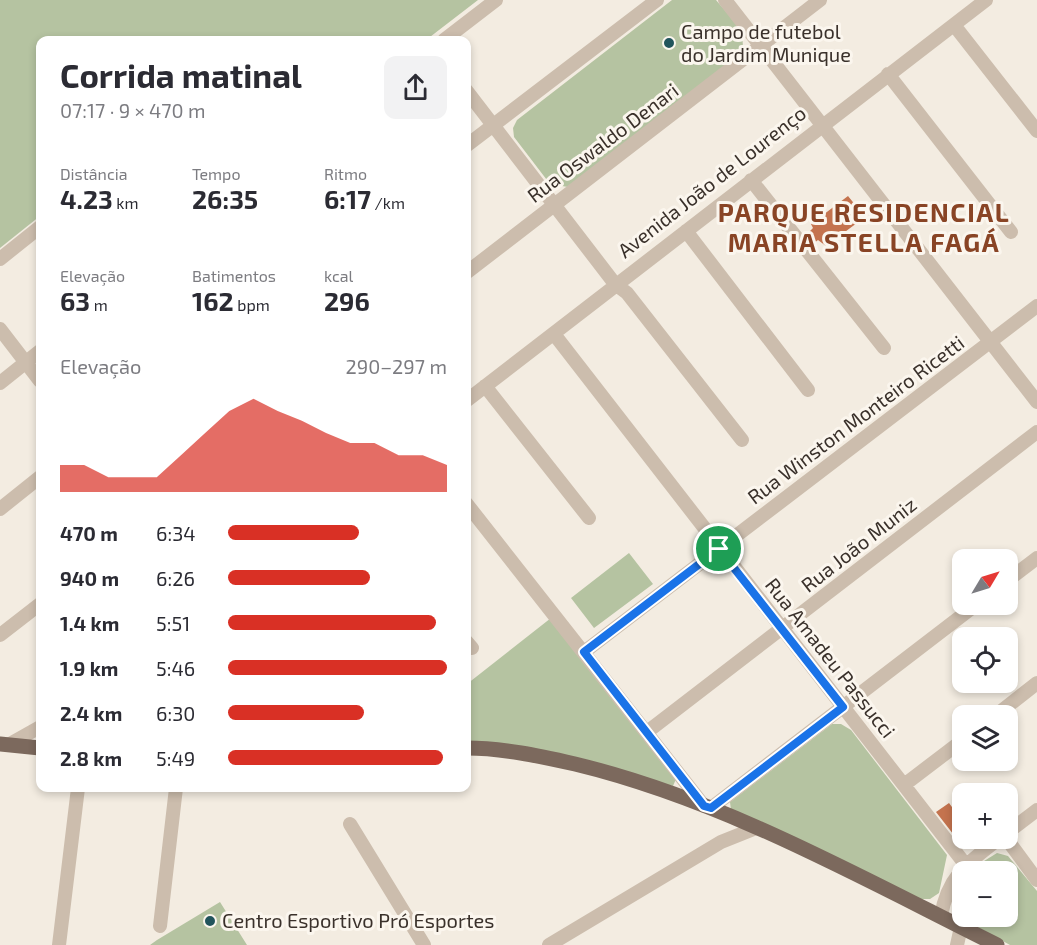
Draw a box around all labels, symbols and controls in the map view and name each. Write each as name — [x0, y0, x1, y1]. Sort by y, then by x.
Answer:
place label: Campo de futebol do Jardim Munique — [681, 19, 851, 66]
marker: Campo de futebol do Jardim Munique — [662, 36, 676, 50]
text: Corrida matinal — [60, 55, 302, 95]
button: share — [384, 56, 447, 119]
street label: Rua Oswaldo Denari — [522, 78, 683, 207]
text: 07:17 · 9 × 470 m — [60, 98, 205, 122]
street label: Avenida João de Lourenço — [613, 100, 811, 263]
text: Distância — [60, 164, 127, 183]
text: Tempo — [192, 164, 240, 183]
text: Ritmo — [324, 164, 367, 183]
text: 4.23 — [60, 183, 113, 214]
text: 26:35 — [192, 183, 258, 214]
text: 6:17 — [324, 183, 371, 214]
text: km — [113, 193, 139, 212]
text: /km — [371, 193, 405, 212]
district label: PARQUE RESIDENCIAL MARIA STELLA FAGÁ — [718, 196, 1010, 257]
text: Elevação — [60, 266, 125, 285]
text: Batimentos — [192, 266, 276, 285]
text: kcal — [324, 266, 353, 285]
text: 63 — [60, 285, 90, 316]
text: 162 — [192, 285, 234, 316]
text: 296 — [324, 285, 370, 316]
text: m — [90, 295, 108, 314]
text: bpm — [234, 295, 270, 314]
street label: Rua Winston Monteiro Ricetti — [742, 330, 968, 509]
text: Elevação — [60, 354, 141, 378]
text: 290–297 m — [346, 354, 447, 378]
street label: Rua João Muniz — [796, 492, 921, 597]
text: 470 m — [60, 521, 118, 545]
text: 6:34 — [156, 521, 196, 545]
pin — [693, 523, 744, 574]
icon: arrive — [702, 532, 735, 565]
north arrow — [952, 549, 1018, 615]
map controls — [952, 549, 1018, 927]
text: 940 m — [60, 566, 119, 590]
text: 6:26 — [156, 566, 195, 590]
street label: Rua Amadeu Passucci — [761, 573, 901, 742]
text: 1.4 km — [60, 611, 119, 635]
text: 5:51 — [156, 611, 190, 635]
button: locate — [952, 627, 1018, 693]
text: 1.9 km — [60, 656, 118, 680]
text: 5:46 — [156, 656, 195, 680]
text: 2.4 km — [60, 701, 122, 725]
text: 6:30 — [156, 701, 195, 725]
button: layers — [952, 705, 1018, 771]
text: 2.8 km — [60, 746, 122, 770]
text: 5:49 — [156, 746, 195, 770]
button: + — [952, 783, 1018, 849]
button: − — [952, 861, 1018, 927]
place label: Centro Esportivo Pró Esportes — [222, 908, 494, 932]
marker: Centro Esportivo Pró Esportes — [203, 914, 217, 928]

